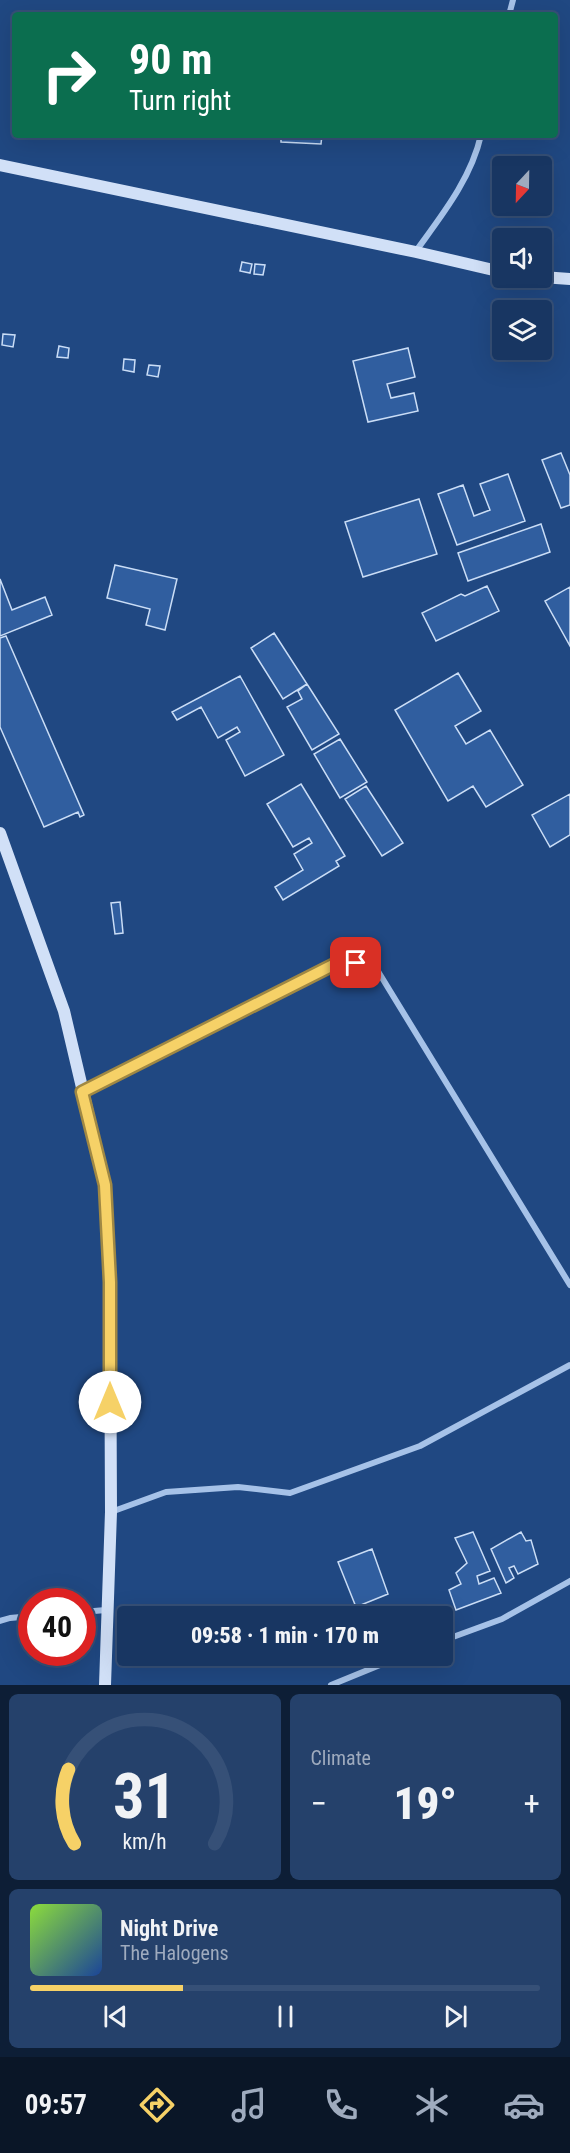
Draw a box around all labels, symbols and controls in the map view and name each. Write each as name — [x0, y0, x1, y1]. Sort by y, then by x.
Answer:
text: 90 m — [129, 35, 212, 84]
icon: right — [30, 36, 108, 114]
text: Turn right — [129, 85, 231, 117]
north arrow — [492, 156, 552, 216]
map controls — [492, 156, 552, 360]
button: sound — [492, 228, 552, 288]
button: layers — [492, 300, 552, 360]
pin — [330, 937, 381, 988]
icon: arrive — [339, 946, 372, 979]
position arrow — [78, 1370, 142, 1434]
speed limit sign: 40 — [18, 1588, 96, 1666]
text: 09:58 · 1 min · 170 m — [191, 1623, 379, 1648]
text: Climate — [311, 1746, 371, 1770]
text: 31 — [113, 1760, 176, 1833]
text: 19° — [394, 1777, 457, 1830]
text: − — [311, 1784, 327, 1823]
text: + — [524, 1784, 540, 1823]
text: km/h — [123, 1829, 167, 1854]
text: Night Drive — [120, 1916, 218, 1941]
text: The Halogens — [120, 1941, 229, 1965]
icon: previous — [99, 2000, 132, 2033]
icon: pause — [269, 2000, 302, 2033]
icon: next — [439, 2000, 472, 2033]
icon: directions — [136, 2084, 178, 2126]
icon: music — [228, 2084, 270, 2126]
icon: phone — [320, 2084, 362, 2126]
icon: climate — [411, 2084, 453, 2126]
icon: car — [503, 2084, 545, 2126]
text: 09:57 — [25, 2089, 87, 2121]

